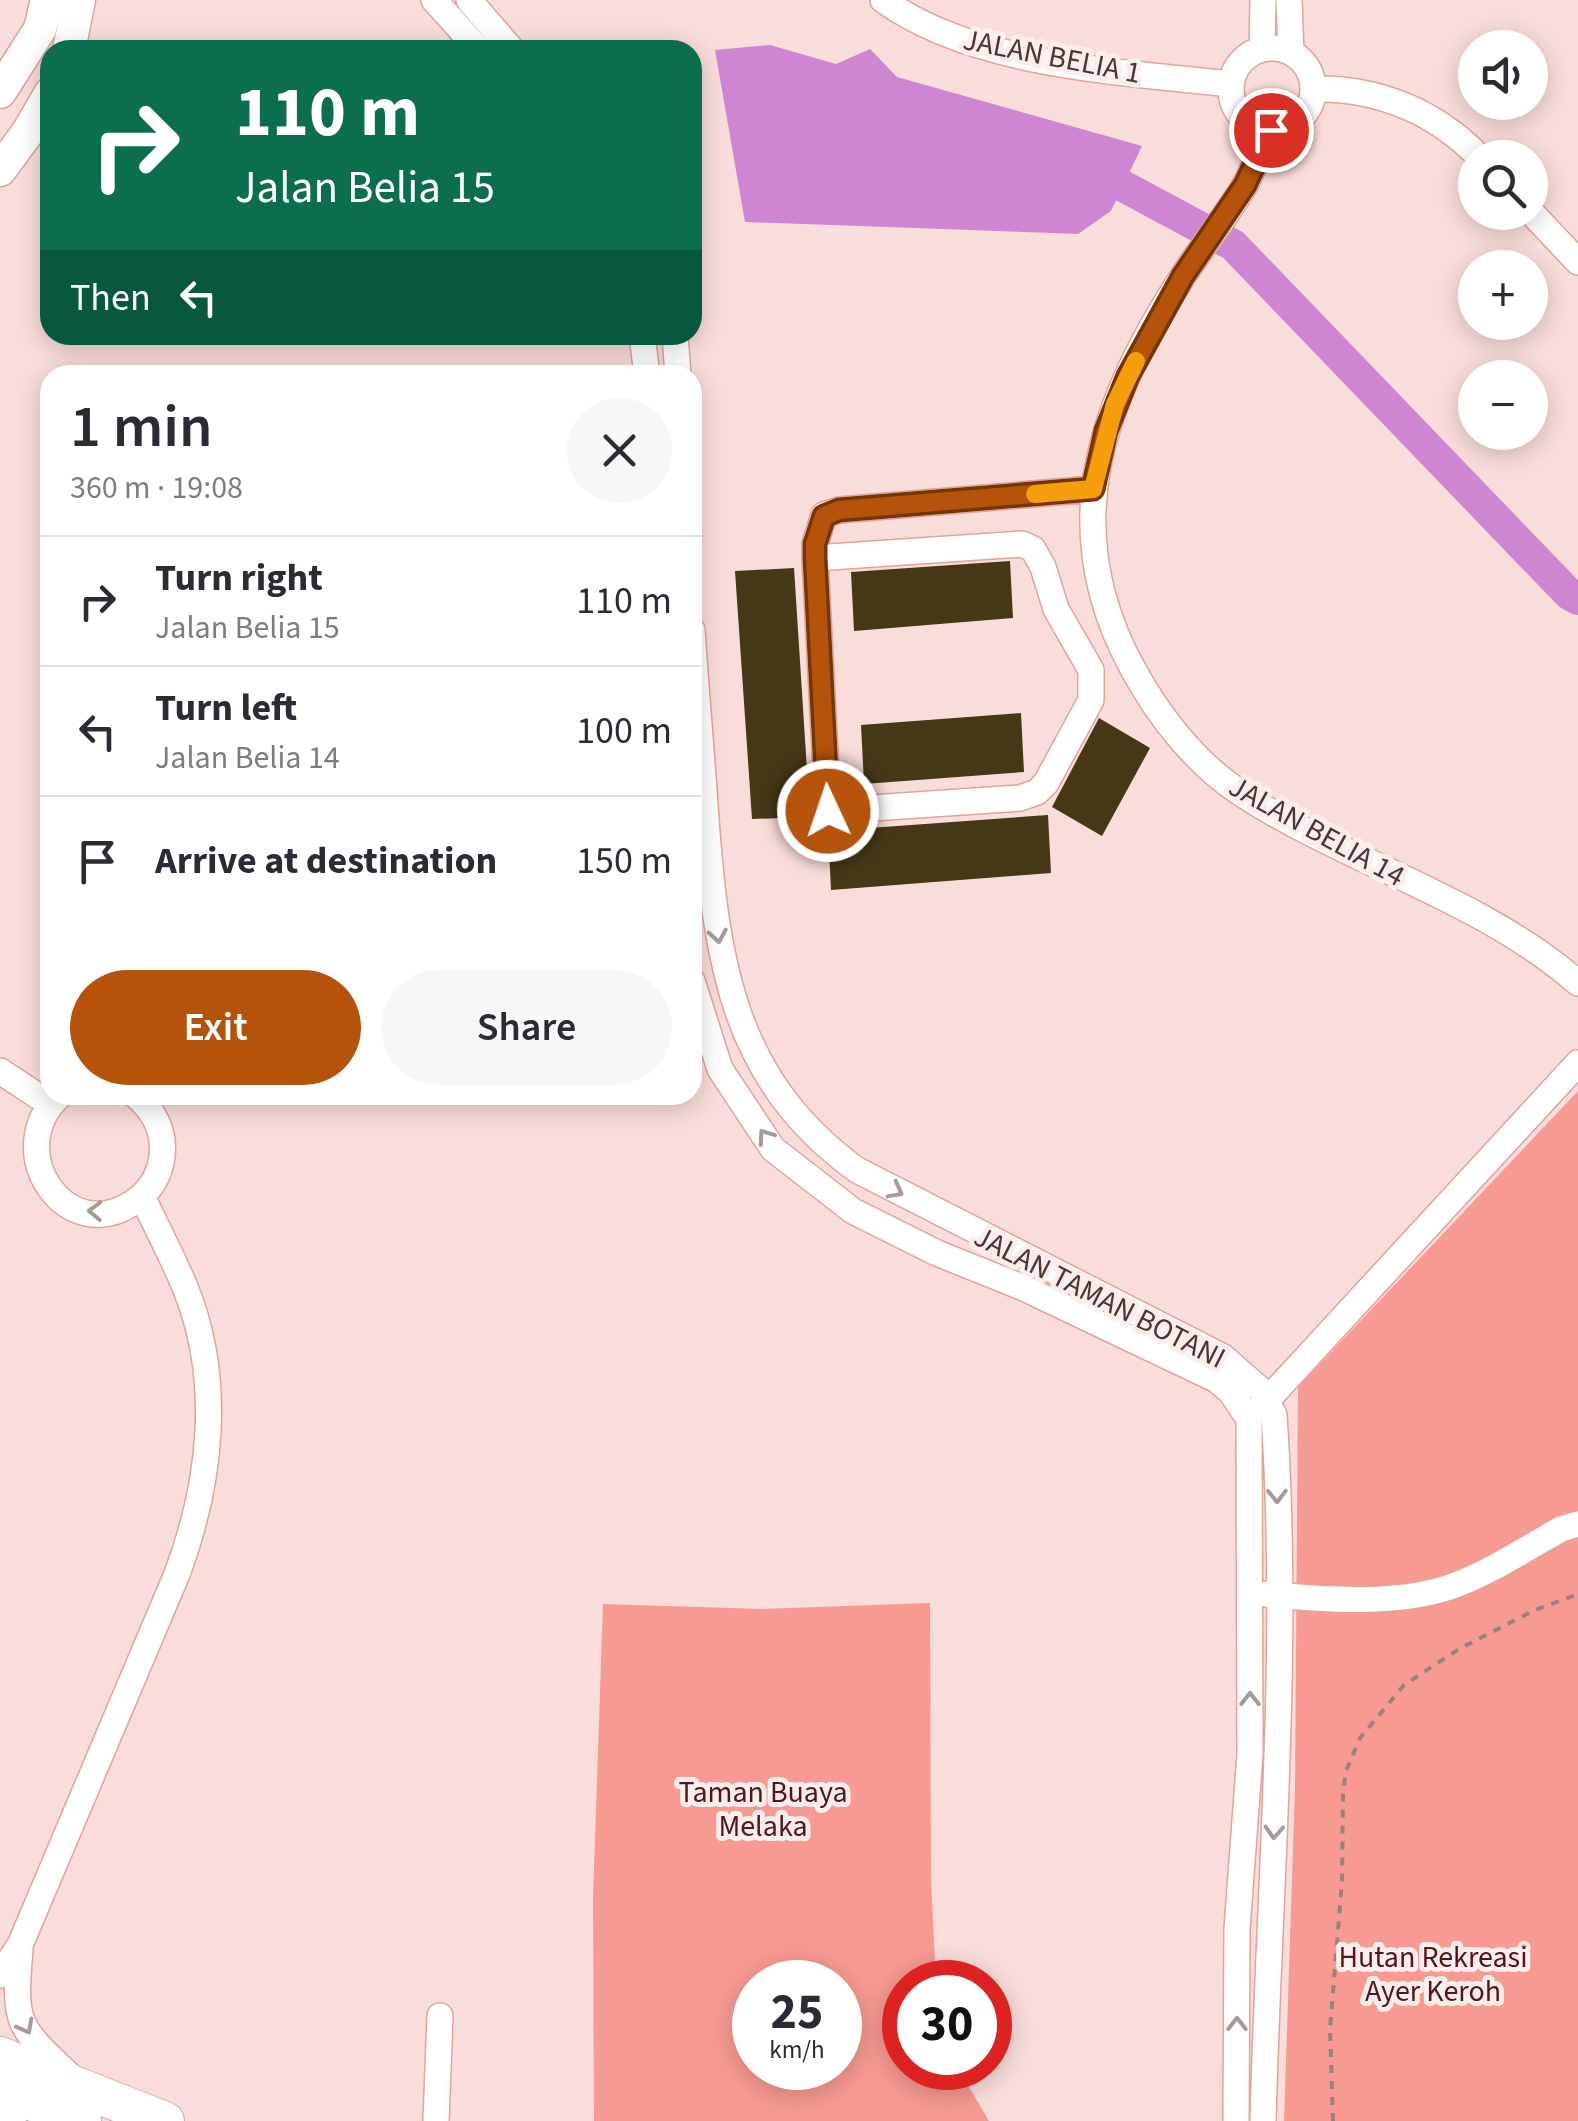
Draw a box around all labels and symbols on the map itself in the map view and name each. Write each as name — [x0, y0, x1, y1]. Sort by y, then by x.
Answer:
street label: JALAN BELIA 1 — [959, 18, 1144, 95]
pin — [1229, 88, 1314, 173]
position arrow — [776, 759, 880, 863]
street label: JALAN BELIA 14 — [1221, 765, 1413, 898]
one-way arrow — [707, 928, 728, 944]
one-way arrow — [759, 1129, 777, 1147]
one-way arrow — [886, 1178, 904, 1198]
one-way arrow — [87, 1201, 103, 1222]
street label: JALAN TAMAN BOTANI — [967, 1215, 1233, 1379]
one-way arrow — [1266, 1488, 1288, 1504]
one-way arrow — [1240, 1690, 1261, 1706]
park label: Taman Buaya Melaka — [678, 1771, 848, 1848]
one-way arrow — [1264, 1825, 1285, 1841]
park label: Hutan Rekreasi Ayer Keroh — [1338, 1936, 1528, 2013]
speed limit sign: 30 — [882, 1960, 1012, 2090]
one-way arrow — [1226, 2015, 1247, 2031]
one-way arrow — [14, 2016, 33, 2035]

